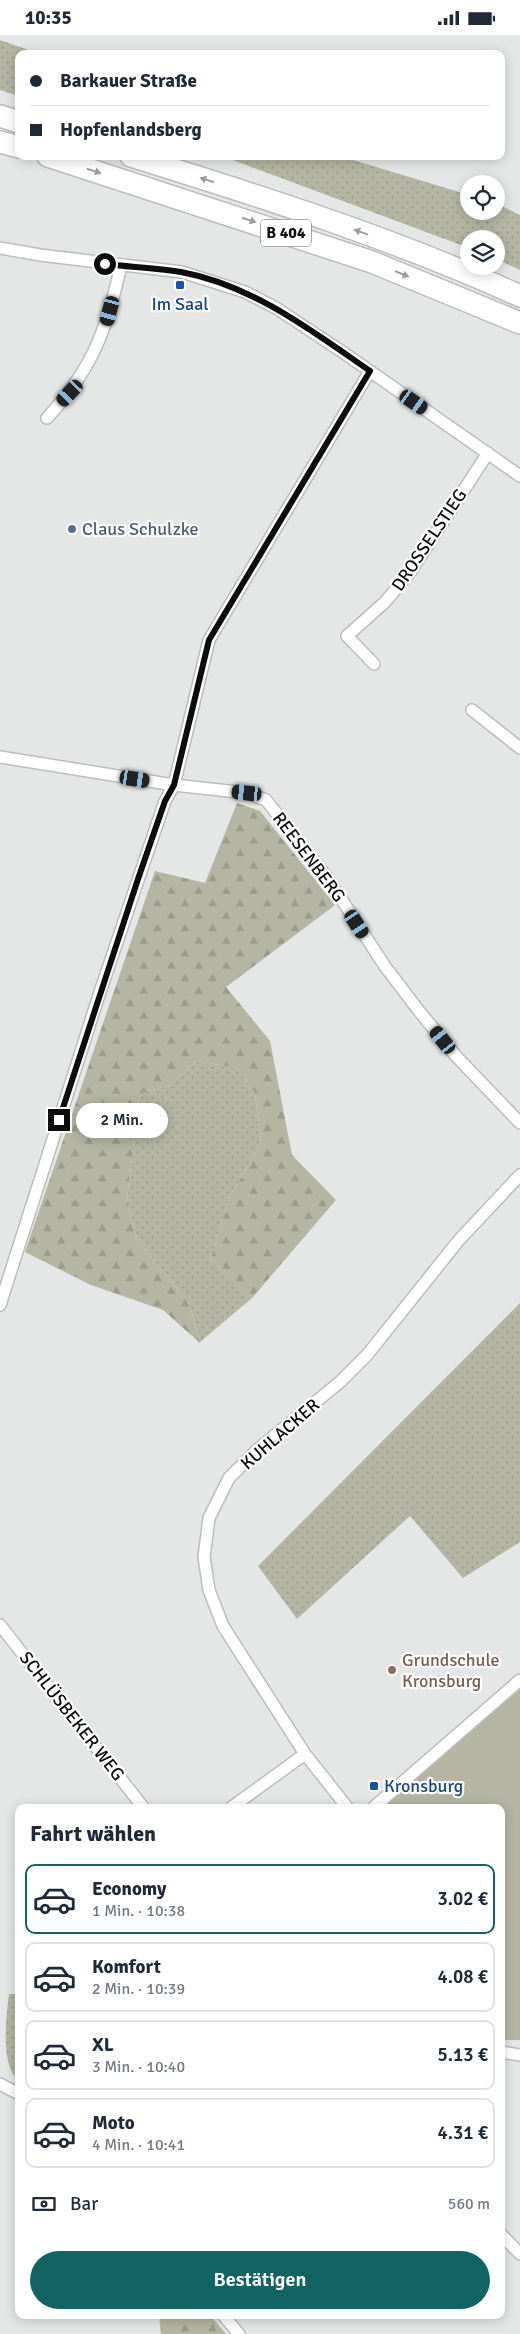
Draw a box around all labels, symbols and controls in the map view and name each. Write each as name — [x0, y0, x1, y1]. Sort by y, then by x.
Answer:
text: 10:35 — [25, 6, 72, 30]
text: Barkauer Straße — [60, 69, 197, 93]
text: Hopfenlandsberg — [60, 118, 202, 142]
one-way arrow — [87, 168, 102, 175]
map controls — [460, 175, 505, 275]
button: locate — [460, 175, 505, 220]
one-way arrow — [200, 176, 215, 184]
one-way arrow — [242, 217, 257, 225]
road number: B 404 — [261, 219, 311, 247]
one-way arrow — [354, 228, 369, 235]
button: layers — [460, 230, 505, 275]
route start — [94, 253, 116, 275]
one-way arrow — [395, 270, 410, 278]
marker: Im Saal — [174, 279, 186, 291]
place label: Im Saal — [151, 293, 209, 315]
car — [98, 295, 121, 327]
car — [54, 377, 85, 409]
car — [397, 387, 430, 417]
street label: DROSSELSTIEG — [387, 485, 471, 595]
place label: Claus Schulzke — [82, 518, 198, 540]
marker: Claus Schulzke — [66, 523, 78, 535]
car — [119, 769, 150, 789]
car — [231, 784, 262, 802]
street label: REESENBERG — [268, 808, 350, 906]
car — [342, 907, 371, 941]
car — [427, 1024, 458, 1056]
callout: 2 Min. — [76, 1103, 169, 1137]
route end — [48, 1109, 70, 1131]
text: 2 Min. — [101, 1110, 144, 1130]
street label: KUHLACKER — [236, 1394, 324, 1474]
street label: SCHLÜSBEKER WEG — [15, 1647, 129, 1785]
place label: Grundschule Kronsburg — [402, 1649, 500, 1692]
marker: Grundschule Kronsburg — [386, 1664, 398, 1676]
place label: Kronsburg — [384, 1775, 463, 1797]
marker: Kronsburg — [368, 1780, 380, 1792]
text: Fahrt wählen — [30, 1820, 156, 1847]
icon: car — [32, 1877, 77, 1922]
text: Economy — [92, 1877, 166, 1901]
text: 3.02 € — [438, 1887, 488, 1911]
text: 1 Min. · 10:38 — [92, 1901, 185, 1921]
icon: car — [32, 1955, 77, 2000]
text: Komfort — [92, 1955, 161, 1979]
text: 4.08 € — [438, 1965, 488, 1989]
text: 2 Min. · 10:39 — [92, 1979, 185, 1999]
icon: car — [32, 2033, 77, 2078]
text: XL — [92, 2033, 114, 2057]
text: 5.13 € — [438, 2043, 488, 2067]
text: 3 Min. · 10:40 — [92, 2057, 185, 2077]
icon: car — [32, 2111, 77, 2156]
text: Moto — [92, 2111, 135, 2135]
text: 4.31 € — [438, 2121, 488, 2145]
text: 4 Min. · 10:41 — [92, 2135, 185, 2155]
icon: cash — [30, 2190, 58, 2218]
text: Bar — [70, 2192, 98, 2216]
text: 560 m — [448, 2194, 490, 2214]
button: Bestätigen — [30, 2251, 490, 2309]

